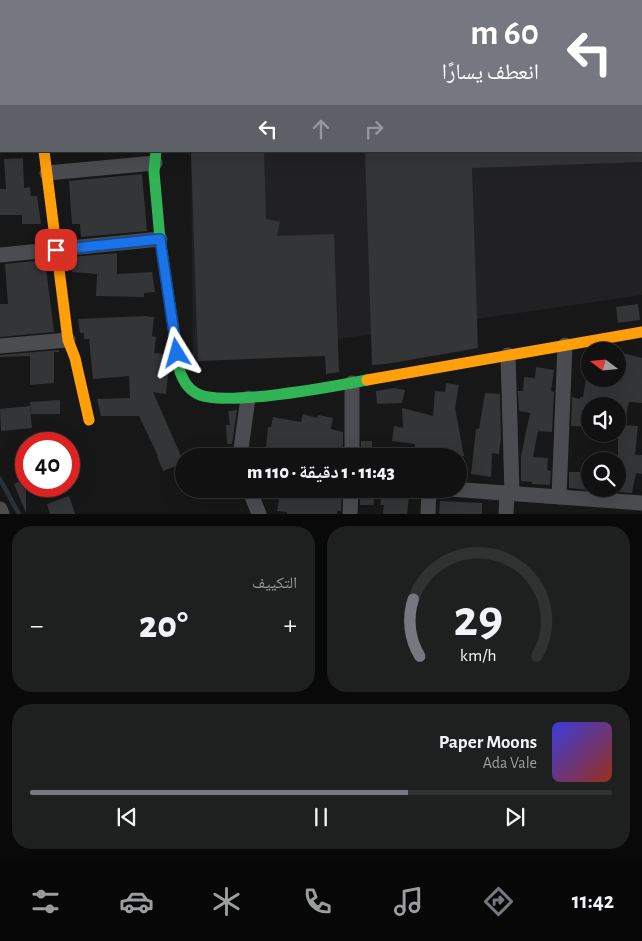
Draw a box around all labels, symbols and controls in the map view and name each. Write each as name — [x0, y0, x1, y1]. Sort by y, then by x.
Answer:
text: 60 m — [470, 16, 539, 51]
icon: left — [557, 20, 622, 85]
text: انعطف يسارًا — [442, 61, 539, 83]
icon: left — [254, 115, 282, 143]
icon: ahead — [307, 115, 335, 143]
icon: right — [360, 115, 388, 143]
pin — [35, 229, 77, 271]
icon: arrive — [42, 236, 70, 264]
position arrow — [150, 326, 202, 378]
north arrow — [581, 342, 626, 388]
map controls — [581, 342, 626, 497]
button: sound — [581, 397, 626, 442]
speed limit sign: 40 — [15, 432, 80, 497]
button: search — [581, 452, 626, 497]
text: 11:43 · 1 دقيقة · 110 m — [247, 463, 395, 482]
text: التكييف — [252, 575, 297, 591]
text: 29 — [454, 593, 503, 645]
text: 20° — [139, 607, 188, 645]
text: − — [30, 612, 43, 640]
text: + — [284, 612, 297, 640]
text: km/h — [460, 647, 497, 665]
text: Paper Moons — [439, 733, 537, 752]
text: Ada Vale — [483, 755, 537, 771]
icon: previous — [113, 803, 141, 831]
icon: pause — [307, 803, 335, 831]
icon: next — [501, 803, 529, 831]
icon: filters — [28, 884, 63, 919]
icon: car — [119, 884, 154, 919]
icon: climate — [209, 884, 244, 919]
icon: phone — [300, 884, 335, 919]
icon: music — [391, 884, 426, 919]
icon: directions — [481, 884, 516, 919]
text: 11:42 — [572, 890, 614, 912]

